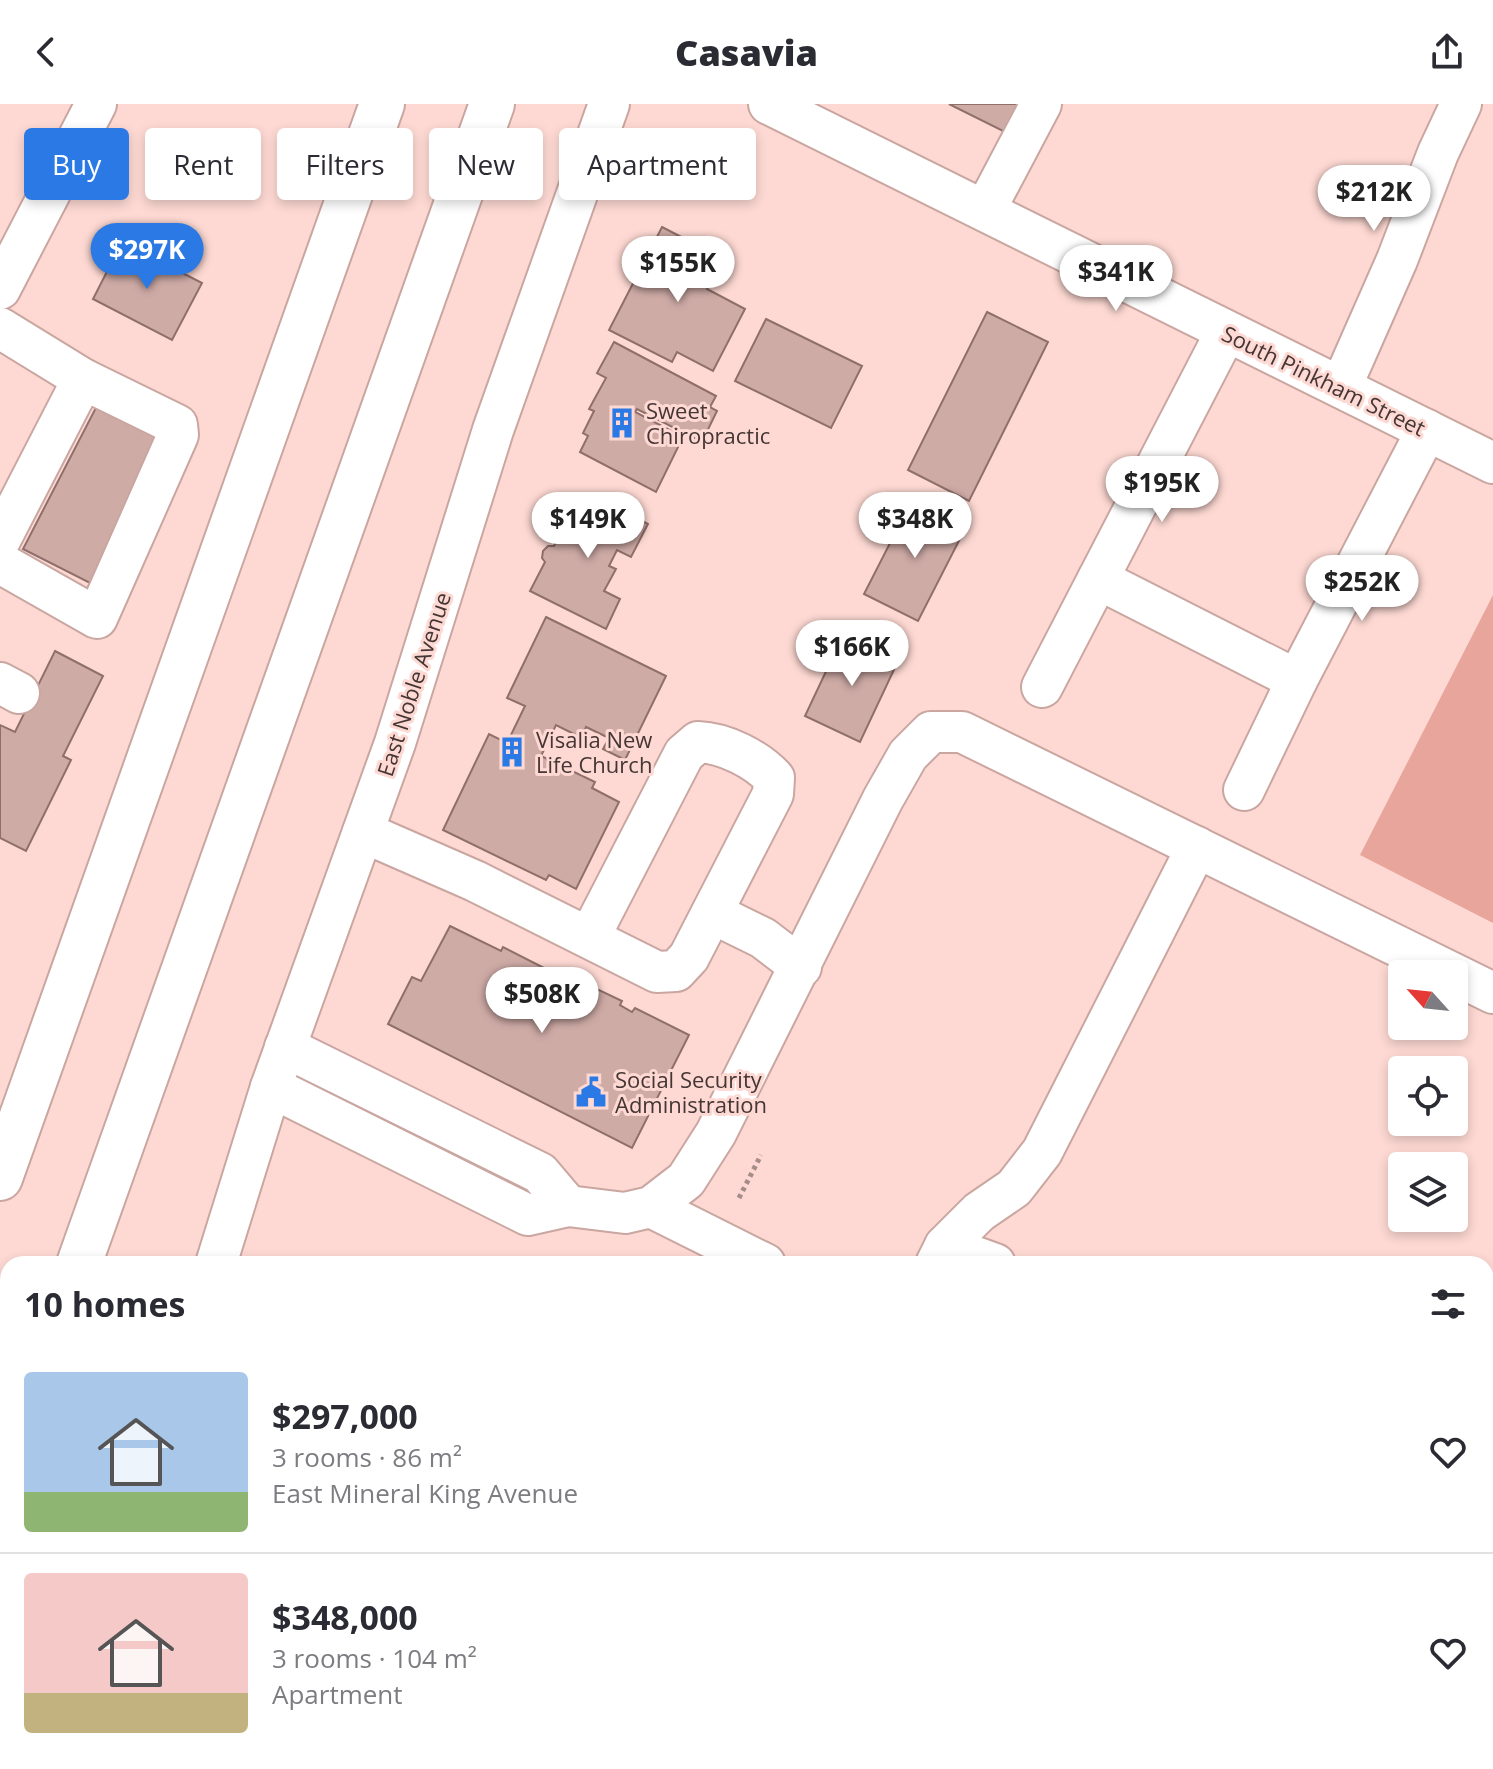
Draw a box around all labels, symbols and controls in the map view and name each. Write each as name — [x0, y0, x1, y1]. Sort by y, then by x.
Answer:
text: Casavia — [675, 28, 818, 77]
icon: back — [24, 30, 68, 74]
icon: share — [1425, 30, 1469, 74]
chip: Buy — [24, 128, 129, 200]
chip: Rent — [145, 128, 261, 200]
chip: Filters — [277, 128, 413, 200]
chip: New — [429, 128, 543, 200]
chip: Apartment — [559, 128, 756, 200]
pin: $212K — [1318, 165, 1430, 233]
text: $212K — [1336, 173, 1412, 209]
pin: $297K — [91, 223, 203, 291]
text: $297K — [109, 231, 185, 267]
pin: $155K — [622, 236, 734, 304]
text: $155K — [640, 244, 716, 280]
pin: $341K — [1060, 245, 1172, 313]
text: $341K — [1078, 253, 1154, 289]
street label: South Pinkham Street — [1217, 318, 1431, 442]
place label: Sweet Chiropractic — [646, 395, 770, 450]
building icon: Sweet Chiropractic — [605, 406, 639, 440]
pin: $195K — [1106, 456, 1218, 524]
text: $195K — [1124, 464, 1200, 500]
pin: $149K — [532, 492, 644, 560]
pin: $348K — [859, 492, 971, 560]
text: $149K — [550, 500, 626, 536]
text: $348K — [877, 500, 953, 536]
pin: $252K — [1306, 555, 1418, 623]
text: $252K — [1324, 563, 1400, 599]
street label: East Noble Avenue — [369, 588, 457, 780]
pin: $166K — [796, 620, 908, 688]
text: $166K — [814, 628, 890, 664]
place label: Visalia New Life Church — [536, 724, 652, 779]
building icon: Visalia New Life Church — [495, 735, 529, 769]
north arrow — [1388, 960, 1468, 1040]
map controls — [1388, 960, 1468, 1232]
pin: $508K — [486, 967, 598, 1035]
text: $508K — [504, 975, 580, 1011]
button: locate — [1388, 1056, 1468, 1136]
place label: Social Security Administration — [615, 1064, 767, 1119]
public building icon: Social Security Administration — [574, 1075, 608, 1109]
button: layers — [1388, 1152, 1468, 1232]
text: 10 homes — [24, 1281, 185, 1327]
icon: filters — [1426, 1282, 1470, 1326]
text: $297,000 — [272, 1393, 418, 1439]
icon: home — [88, 1404, 184, 1500]
icon: heart — [1426, 1430, 1470, 1474]
text: 3 rooms · 86 m² — [272, 1439, 462, 1475]
text: East Mineral King Avenue — [272, 1475, 578, 1511]
text: $348,000 — [272, 1594, 418, 1640]
icon: home — [88, 1605, 184, 1701]
icon: heart — [1426, 1631, 1470, 1675]
text: 3 rooms · 104 m² — [272, 1640, 477, 1676]
text: Apartment — [272, 1676, 403, 1712]

